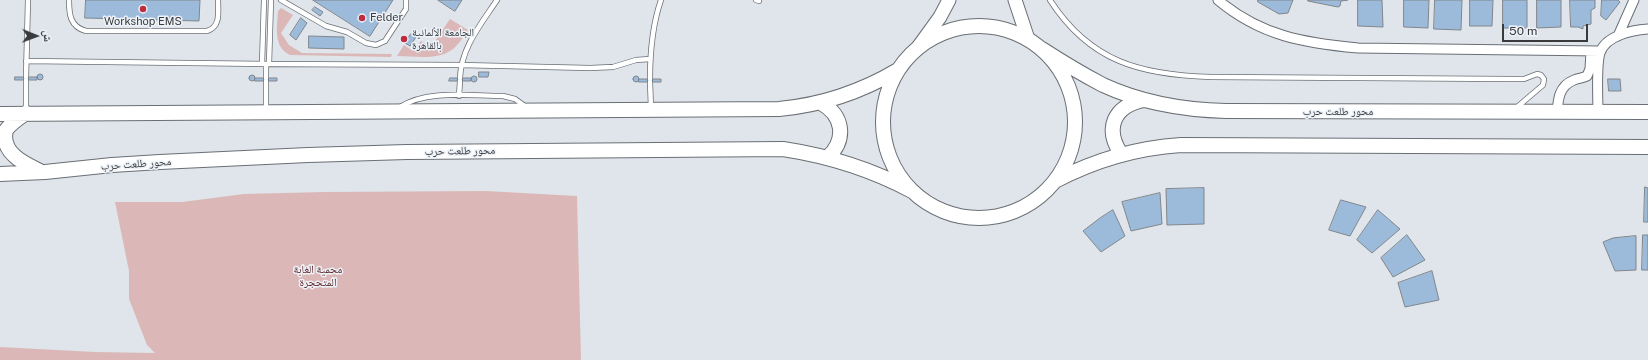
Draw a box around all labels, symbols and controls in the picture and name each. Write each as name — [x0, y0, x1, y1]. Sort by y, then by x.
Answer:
marker: Workshop EMS — [138, 4, 148, 14]
place label: Felder — [370, 11, 403, 25]
marker: Felder — [357, 13, 367, 23]
place label: Workshop EMS — [104, 15, 182, 29]
north arrow — [16, 16, 56, 56]
scale bar — [1504, 16, 1590, 42]
text: 50 m — [1509, 24, 1537, 38]
place label: الجامعة الألمانية بالقاهرة — [412, 26, 474, 52]
text: ش — [42, 30, 54, 42]
marker: الجامعة الألمانية بالقاهرة — [399, 34, 409, 44]
street label: محور طلعت حرب — [1303, 105, 1373, 119]
street label: محور طلعت حرب — [425, 144, 495, 158]
street label: محور طلعت حرب — [100, 155, 172, 173]
park label: محمية الغابة المتحجرة — [294, 263, 342, 289]

